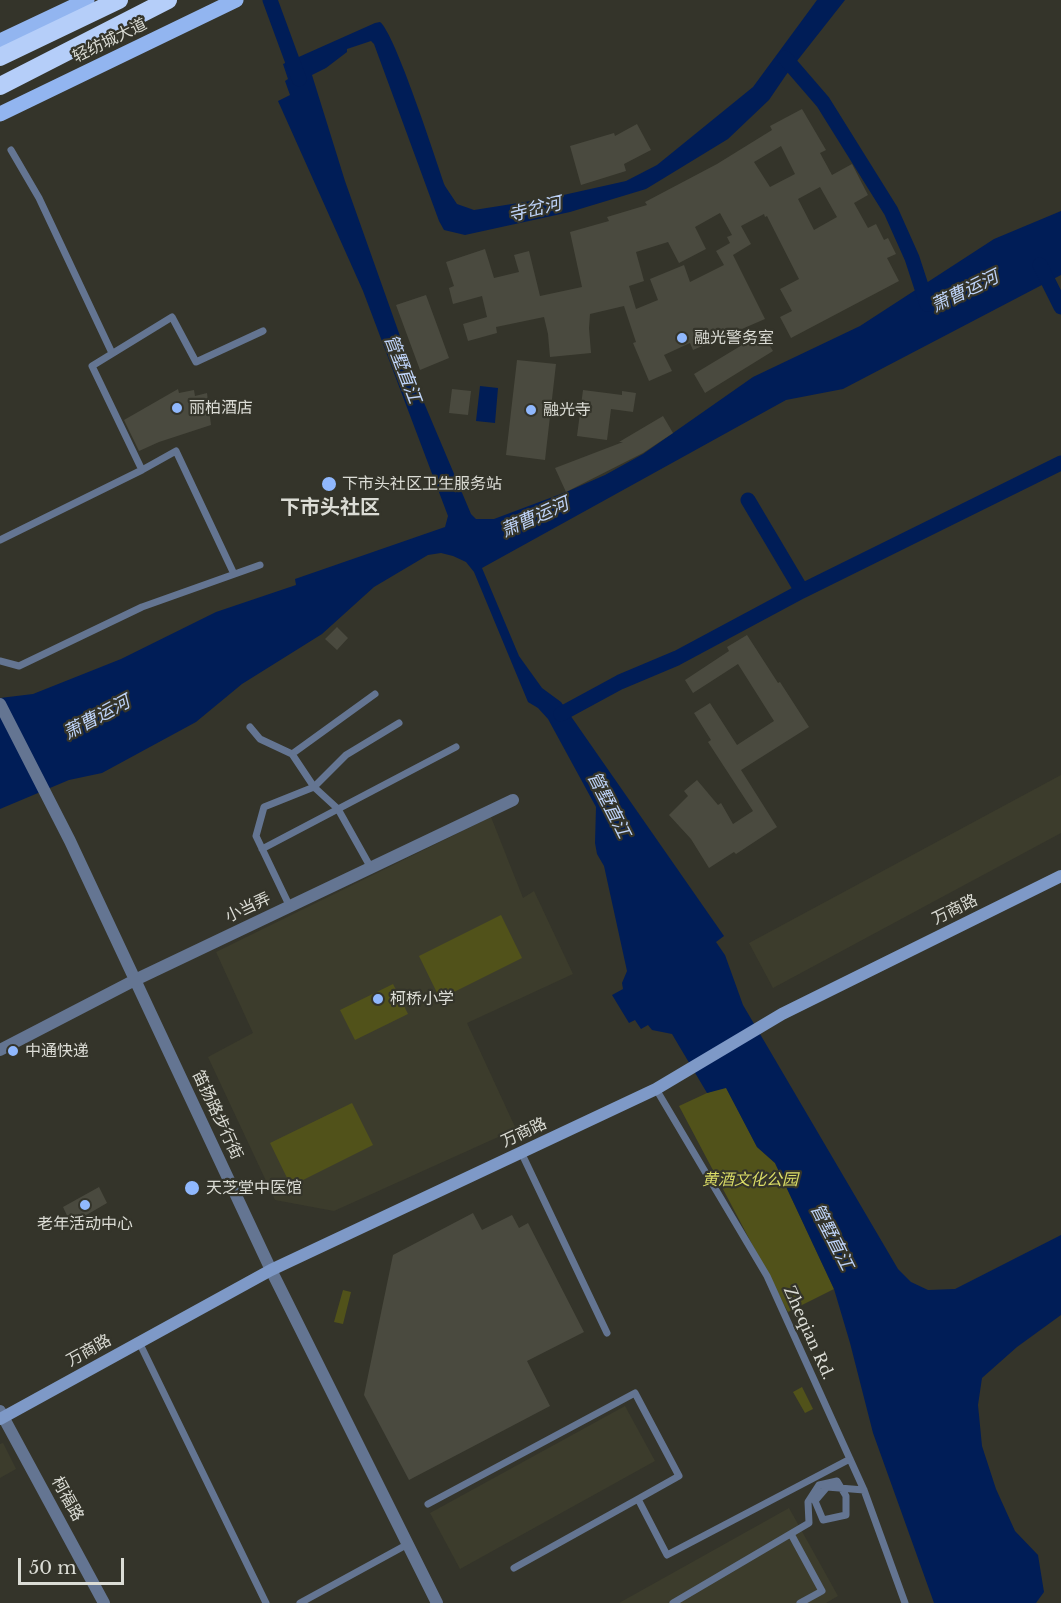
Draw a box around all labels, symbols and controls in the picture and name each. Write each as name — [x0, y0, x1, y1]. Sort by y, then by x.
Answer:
street label: 轻纺城大道 — [70, 15, 150, 67]
water label: 寺岔河 — [506, 193, 564, 227]
water label: 萧曹运河 — [928, 267, 1002, 317]
place label: 融光警务室 — [694, 328, 774, 348]
marker: 融光警务室 — [675, 331, 689, 345]
water label: 管墅直江 — [379, 332, 425, 406]
place label: 丽柏酒店 — [189, 398, 253, 418]
place label: 融光寺 — [543, 400, 591, 420]
marker: 丽柏酒店 — [170, 401, 184, 415]
marker: 融光寺 — [524, 403, 538, 417]
place label: 下市头社区卫生服务站 — [342, 474, 502, 494]
marker: 下市头社区卫生服务站 — [320, 475, 338, 493]
water label: 萧曹运河 — [498, 493, 572, 543]
district label: 下市头社区 — [280, 496, 380, 520]
water label: 萧曹运河 — [60, 692, 134, 744]
water label: 管墅直江 — [582, 768, 634, 842]
street label: 小当弄 — [222, 889, 274, 927]
street label: 万商路 — [929, 891, 981, 929]
place label: 柯桥小学 — [390, 989, 454, 1009]
marker: 柯桥小学 — [371, 992, 385, 1006]
place label: 中通快递 — [25, 1041, 89, 1061]
marker: 中通快递 — [6, 1044, 20, 1058]
street label: 笛扬路步行街 — [188, 1067, 246, 1163]
street label: 万商路 — [498, 1114, 550, 1152]
park label: 黄酒文化公园 — [702, 1170, 798, 1190]
place label: 天芝堂中医馆 — [206, 1178, 302, 1198]
marker: 天芝堂中医馆 — [183, 1179, 201, 1197]
marker: 老年活动中心 — [78, 1198, 92, 1212]
water label: 管墅直江 — [805, 1200, 857, 1274]
place label: 老年活动中心 — [37, 1214, 133, 1234]
street label: Zheqian Rd. — [779, 1283, 837, 1383]
street label: 万商路 — [63, 1331, 115, 1371]
street label: 柯福路 — [47, 1473, 87, 1525]
scale bar — [21, 1546, 128, 1584]
text: 50 m — [29, 1557, 77, 1579]

